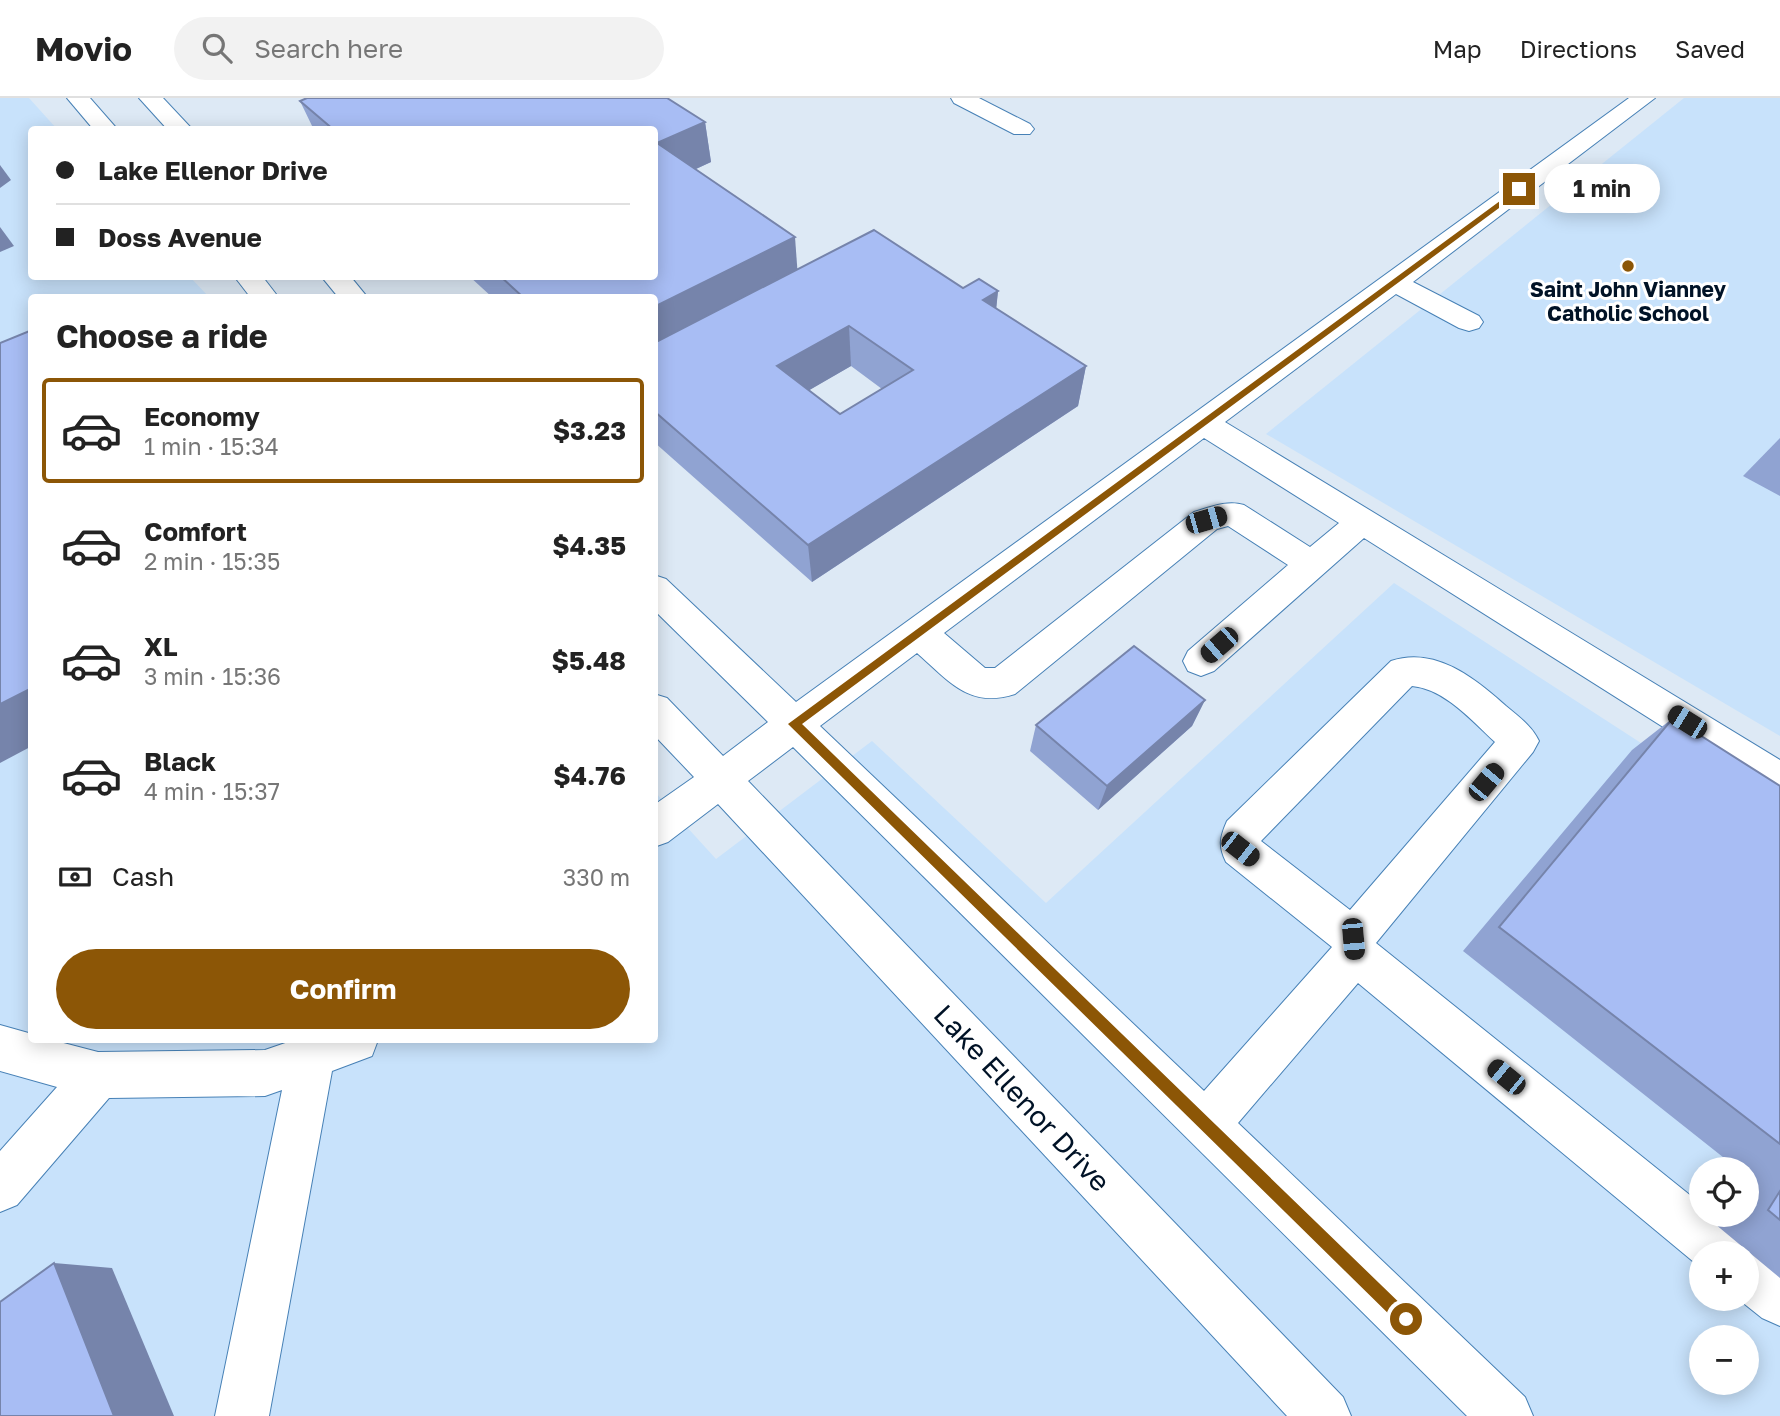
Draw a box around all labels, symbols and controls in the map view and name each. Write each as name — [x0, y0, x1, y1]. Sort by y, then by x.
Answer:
search box — [174, 17, 664, 80]
text: Movio — [35, 29, 132, 68]
icon: search — [198, 29, 236, 67]
text: Search here — [254, 33, 403, 64]
text: Map — [1433, 34, 1482, 63]
text: Directions — [1520, 34, 1637, 63]
text: Saved — [1675, 34, 1745, 63]
text: Lake Ellenor Drive — [98, 155, 328, 186]
callout: 1 min — [1544, 164, 1659, 214]
route end — [1503, 173, 1535, 205]
text: 1 min — [1573, 174, 1631, 202]
text: Doss Avenue — [98, 222, 262, 253]
marker: Saint John Vianney Catholic School — [1620, 258, 1636, 274]
place label: Saint John Vianney Catholic School — [1530, 276, 1727, 326]
text: Choose a ride — [56, 317, 268, 355]
icon: car — [60, 399, 123, 462]
text: Economy — [144, 401, 260, 432]
text: $3.23 — [553, 415, 626, 446]
text: 1 min · 15:34 — [144, 432, 279, 460]
car — [1183, 504, 1230, 536]
icon: car — [60, 514, 123, 577]
text: Comfort — [144, 516, 247, 547]
text: $4.35 — [552, 530, 626, 561]
text: 2 min · 15:35 — [144, 547, 280, 575]
car — [1197, 623, 1242, 667]
icon: car — [60, 629, 123, 692]
text: XL — [144, 631, 178, 662]
text: $5.48 — [552, 645, 626, 676]
text: 3 min · 15:36 — [144, 662, 281, 690]
car — [1664, 702, 1711, 742]
icon: car — [60, 744, 123, 807]
text: Black — [144, 746, 216, 777]
car — [1465, 759, 1508, 805]
text: $4.76 — [553, 760, 626, 791]
text: 4 min · 15:37 — [144, 777, 280, 805]
car — [1217, 828, 1264, 870]
icon: cash — [56, 858, 94, 896]
text: Cash — [112, 861, 174, 892]
text: 330 m — [563, 863, 630, 891]
car — [1341, 917, 1366, 961]
button: Confirm — [56, 949, 630, 1029]
street label: Lake Ellenor Drive — [927, 998, 1117, 1198]
car — [1484, 1056, 1529, 1098]
map controls — [1689, 1157, 1759, 1395]
button: locate — [1689, 1157, 1759, 1227]
button: + — [1689, 1241, 1759, 1311]
route start — [1390, 1303, 1422, 1335]
button: − — [1689, 1325, 1759, 1395]

